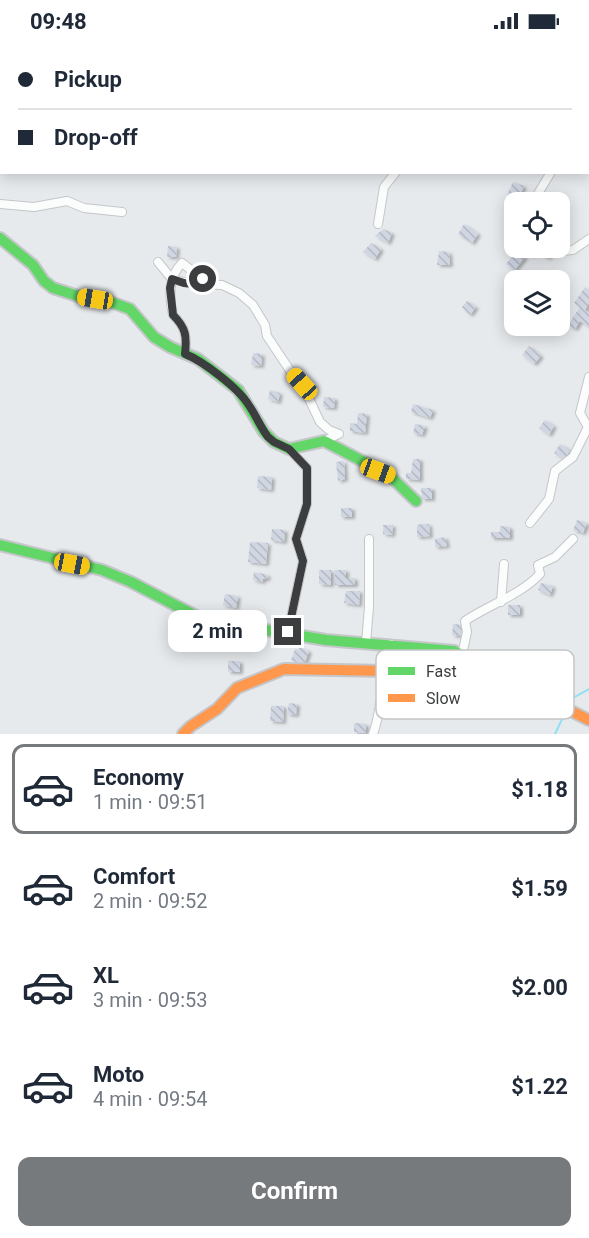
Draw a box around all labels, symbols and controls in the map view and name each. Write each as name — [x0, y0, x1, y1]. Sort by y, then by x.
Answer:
text: 09:48 — [30, 9, 87, 34]
text: Pickup — [54, 67, 122, 92]
text: Drop-off — [54, 125, 138, 150]
map controls — [504, 192, 570, 336]
button: locate — [504, 192, 570, 258]
route start — [189, 265, 216, 292]
button: layers — [504, 270, 570, 336]
car — [76, 287, 114, 311]
car — [283, 365, 321, 403]
car — [358, 456, 398, 486]
car — [53, 552, 91, 576]
callout: 2 min — [168, 611, 267, 653]
route end — [274, 618, 301, 645]
text: 2 min — [192, 619, 243, 643]
legend — [376, 650, 574, 719]
text: Fast — [426, 662, 457, 681]
text: Slow — [426, 689, 461, 708]
icon: car — [21, 762, 75, 816]
text: Economy — [93, 765, 184, 790]
text: $1.18 — [511, 777, 568, 802]
text: 1 min · 09:51 — [93, 790, 208, 814]
icon: car — [21, 861, 75, 915]
text: Comfort — [93, 864, 175, 889]
text: $1.59 — [511, 876, 568, 901]
text: 2 min · 09:52 — [93, 889, 208, 913]
icon: car — [21, 960, 75, 1014]
text: XL — [93, 963, 119, 988]
text: $2.00 — [511, 975, 568, 1000]
text: 3 min · 09:53 — [93, 988, 208, 1012]
icon: car — [21, 1059, 75, 1113]
text: Moto — [93, 1062, 144, 1087]
text: $1.22 — [511, 1074, 568, 1099]
text: 4 min · 09:54 — [93, 1087, 208, 1111]
button: Confirm — [18, 1157, 571, 1226]

